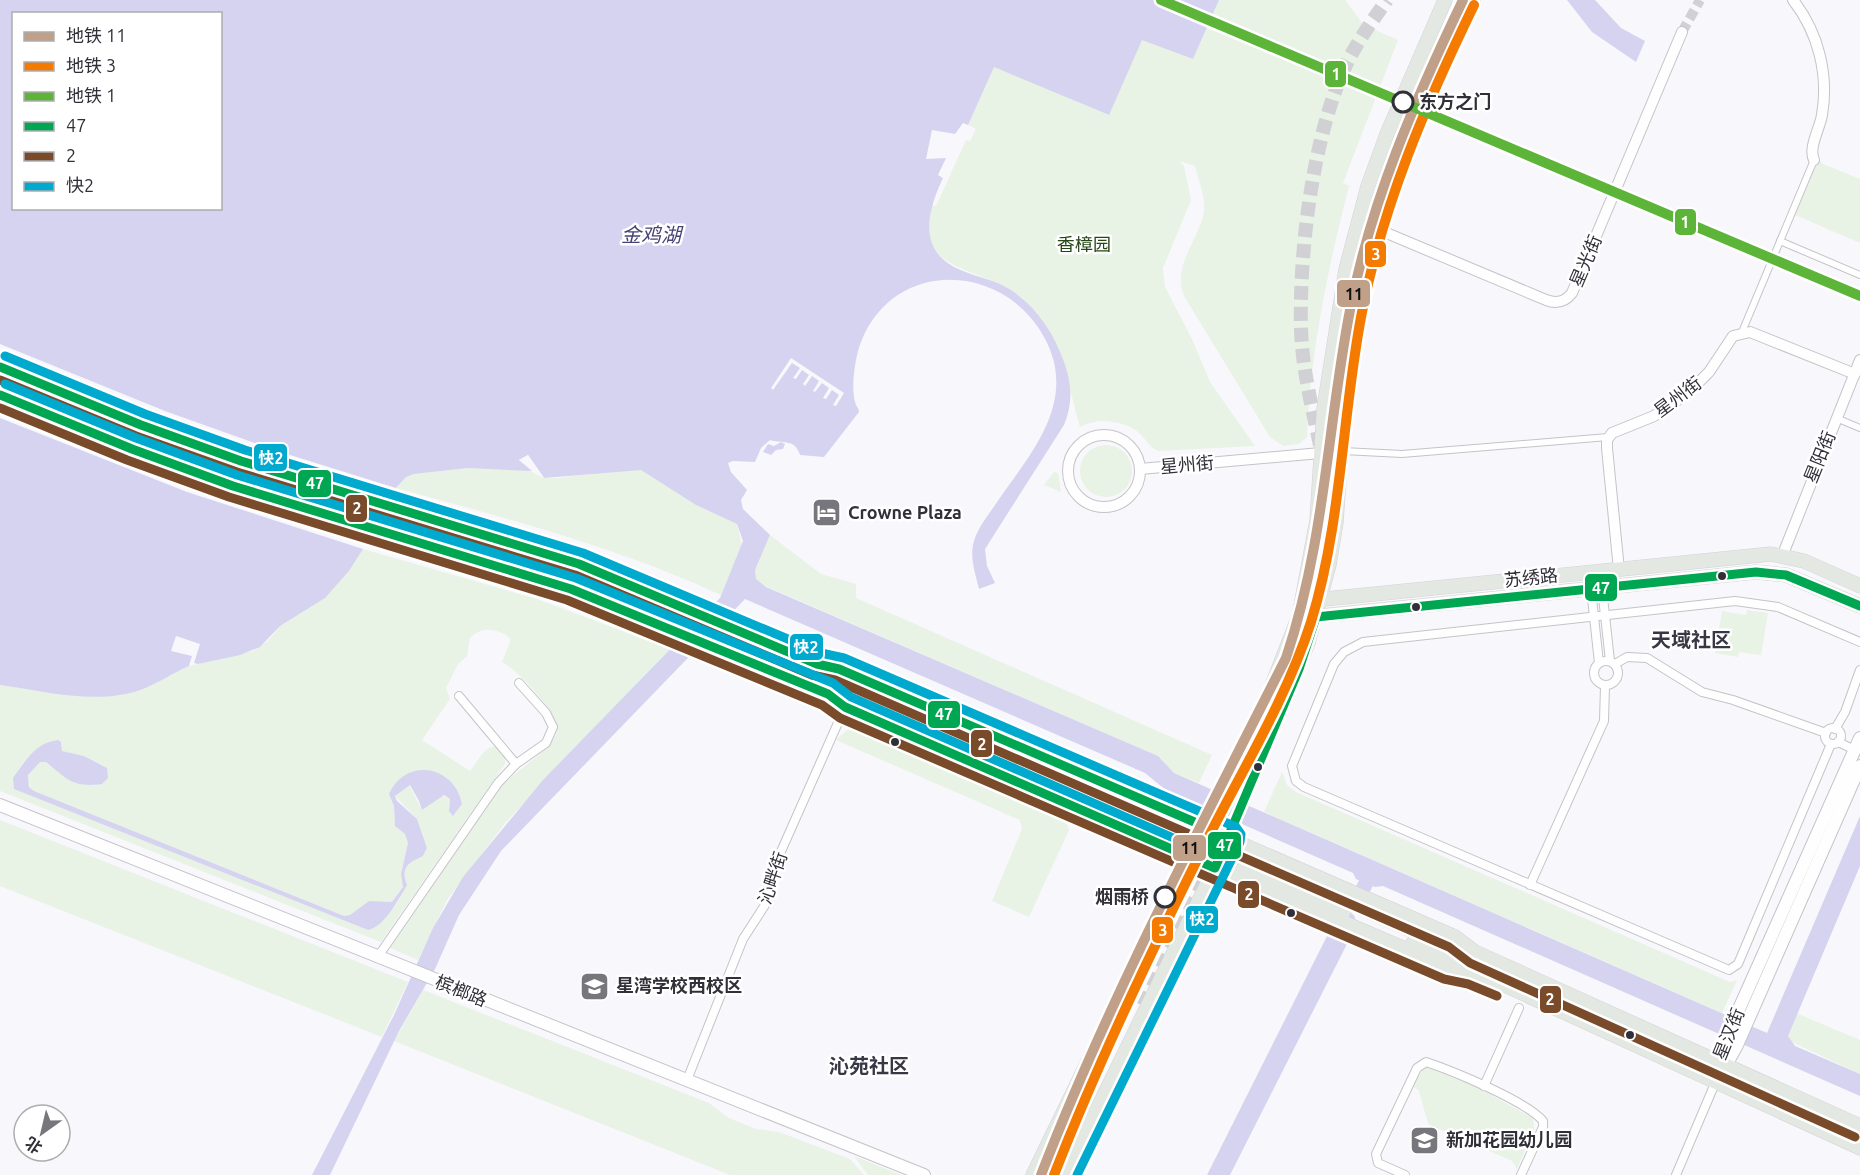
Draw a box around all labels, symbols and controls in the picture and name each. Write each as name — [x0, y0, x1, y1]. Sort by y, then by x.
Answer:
legend — [12, 12, 222, 210]
text: 地铁 11 — [66, 25, 126, 45]
text: 地铁 3 — [66, 55, 116, 75]
line badge: 1 — [1324, 60, 1347, 88]
text: 1 — [1331, 65, 1341, 83]
text: 地铁 1 — [66, 85, 116, 105]
marker: 东方之门 — [1392, 91, 1414, 113]
place label: 东方之门 — [1419, 91, 1491, 111]
text: 47 — [66, 115, 86, 135]
text: 2 — [66, 145, 76, 165]
text: 快2 — [66, 175, 94, 195]
line badge: 1 — [1674, 208, 1697, 236]
text: 1 — [1680, 213, 1690, 231]
water label: 金鸡湖 — [621, 223, 684, 246]
street label: 星光街 — [1565, 232, 1605, 289]
park label: 香樟园 — [1057, 234, 1111, 254]
line badge: 3 — [1364, 240, 1387, 268]
text: 3 — [1371, 245, 1381, 263]
line badge: 11 — [1336, 279, 1371, 308]
text: 11 — [1345, 285, 1363, 303]
street label: 星州街 — [1650, 372, 1705, 420]
street label: 星阳街 — [1800, 428, 1838, 485]
line badge: 快2 — [253, 443, 288, 472]
text: 快2 — [258, 449, 284, 467]
street label: 星州街 — [1159, 452, 1215, 476]
line badge: 47 — [297, 469, 332, 498]
text: 47 — [306, 474, 324, 492]
line badge: 2 — [345, 494, 368, 523]
hotel icon: Crowne Plaza — [811, 497, 843, 529]
text: 2 — [352, 499, 362, 517]
place label: Crowne Plaza — [848, 502, 962, 522]
street label: 苏绣路 — [1503, 564, 1559, 590]
unlabelled marker — [1716, 570, 1728, 582]
line badge: 47 — [1584, 573, 1618, 602]
text: 47 — [1592, 579, 1610, 597]
unlabelled marker — [1410, 601, 1422, 613]
district label: 天域社区 — [1651, 628, 1731, 651]
line badge: 快2 — [789, 633, 824, 661]
text: 快2 — [793, 638, 819, 656]
line badge: 47 — [927, 700, 961, 729]
text: 47 — [935, 705, 953, 723]
line badge: 2 — [970, 729, 993, 758]
text: 2 — [977, 735, 987, 753]
unlabelled marker — [889, 736, 901, 748]
unlabelled marker — [1252, 761, 1264, 773]
line badge: 47 — [1207, 831, 1242, 860]
line badge: 11 — [1172, 834, 1207, 862]
text: 47 — [1216, 836, 1234, 854]
text: 11 — [1181, 839, 1199, 857]
street label: 沁畔街 — [754, 849, 790, 906]
line badge: 2 — [1237, 880, 1260, 909]
text: 2 — [1244, 885, 1254, 903]
place label: 烟雨桥 — [1095, 886, 1149, 906]
marker: 烟雨桥 — [1154, 886, 1176, 908]
line badge: 快2 — [1185, 905, 1219, 934]
unlabelled marker — [1285, 907, 1297, 919]
text: 快2 — [1189, 910, 1215, 928]
line badge: 3 — [1151, 916, 1174, 944]
text: 3 — [1158, 921, 1168, 939]
school or university icon: 星湾学校西校区 — [579, 970, 611, 1002]
street label: 槟榔路 — [433, 971, 490, 1009]
place label: 星湾学校西校区 — [616, 975, 742, 995]
line badge: 2 — [1539, 985, 1562, 1014]
text: 2 — [1545, 990, 1555, 1008]
street label: 星汉街 — [1709, 1005, 1747, 1062]
unlabelled marker — [1624, 1029, 1636, 1041]
district label: 沁苑社区 — [829, 1054, 909, 1077]
north arrow — [12, 1103, 72, 1163]
school or university icon: 新加花园幼儿园 — [1409, 1124, 1441, 1156]
place label: 新加花园幼儿园 — [1446, 1129, 1572, 1149]
text: 北 — [22, 1133, 45, 1157]

